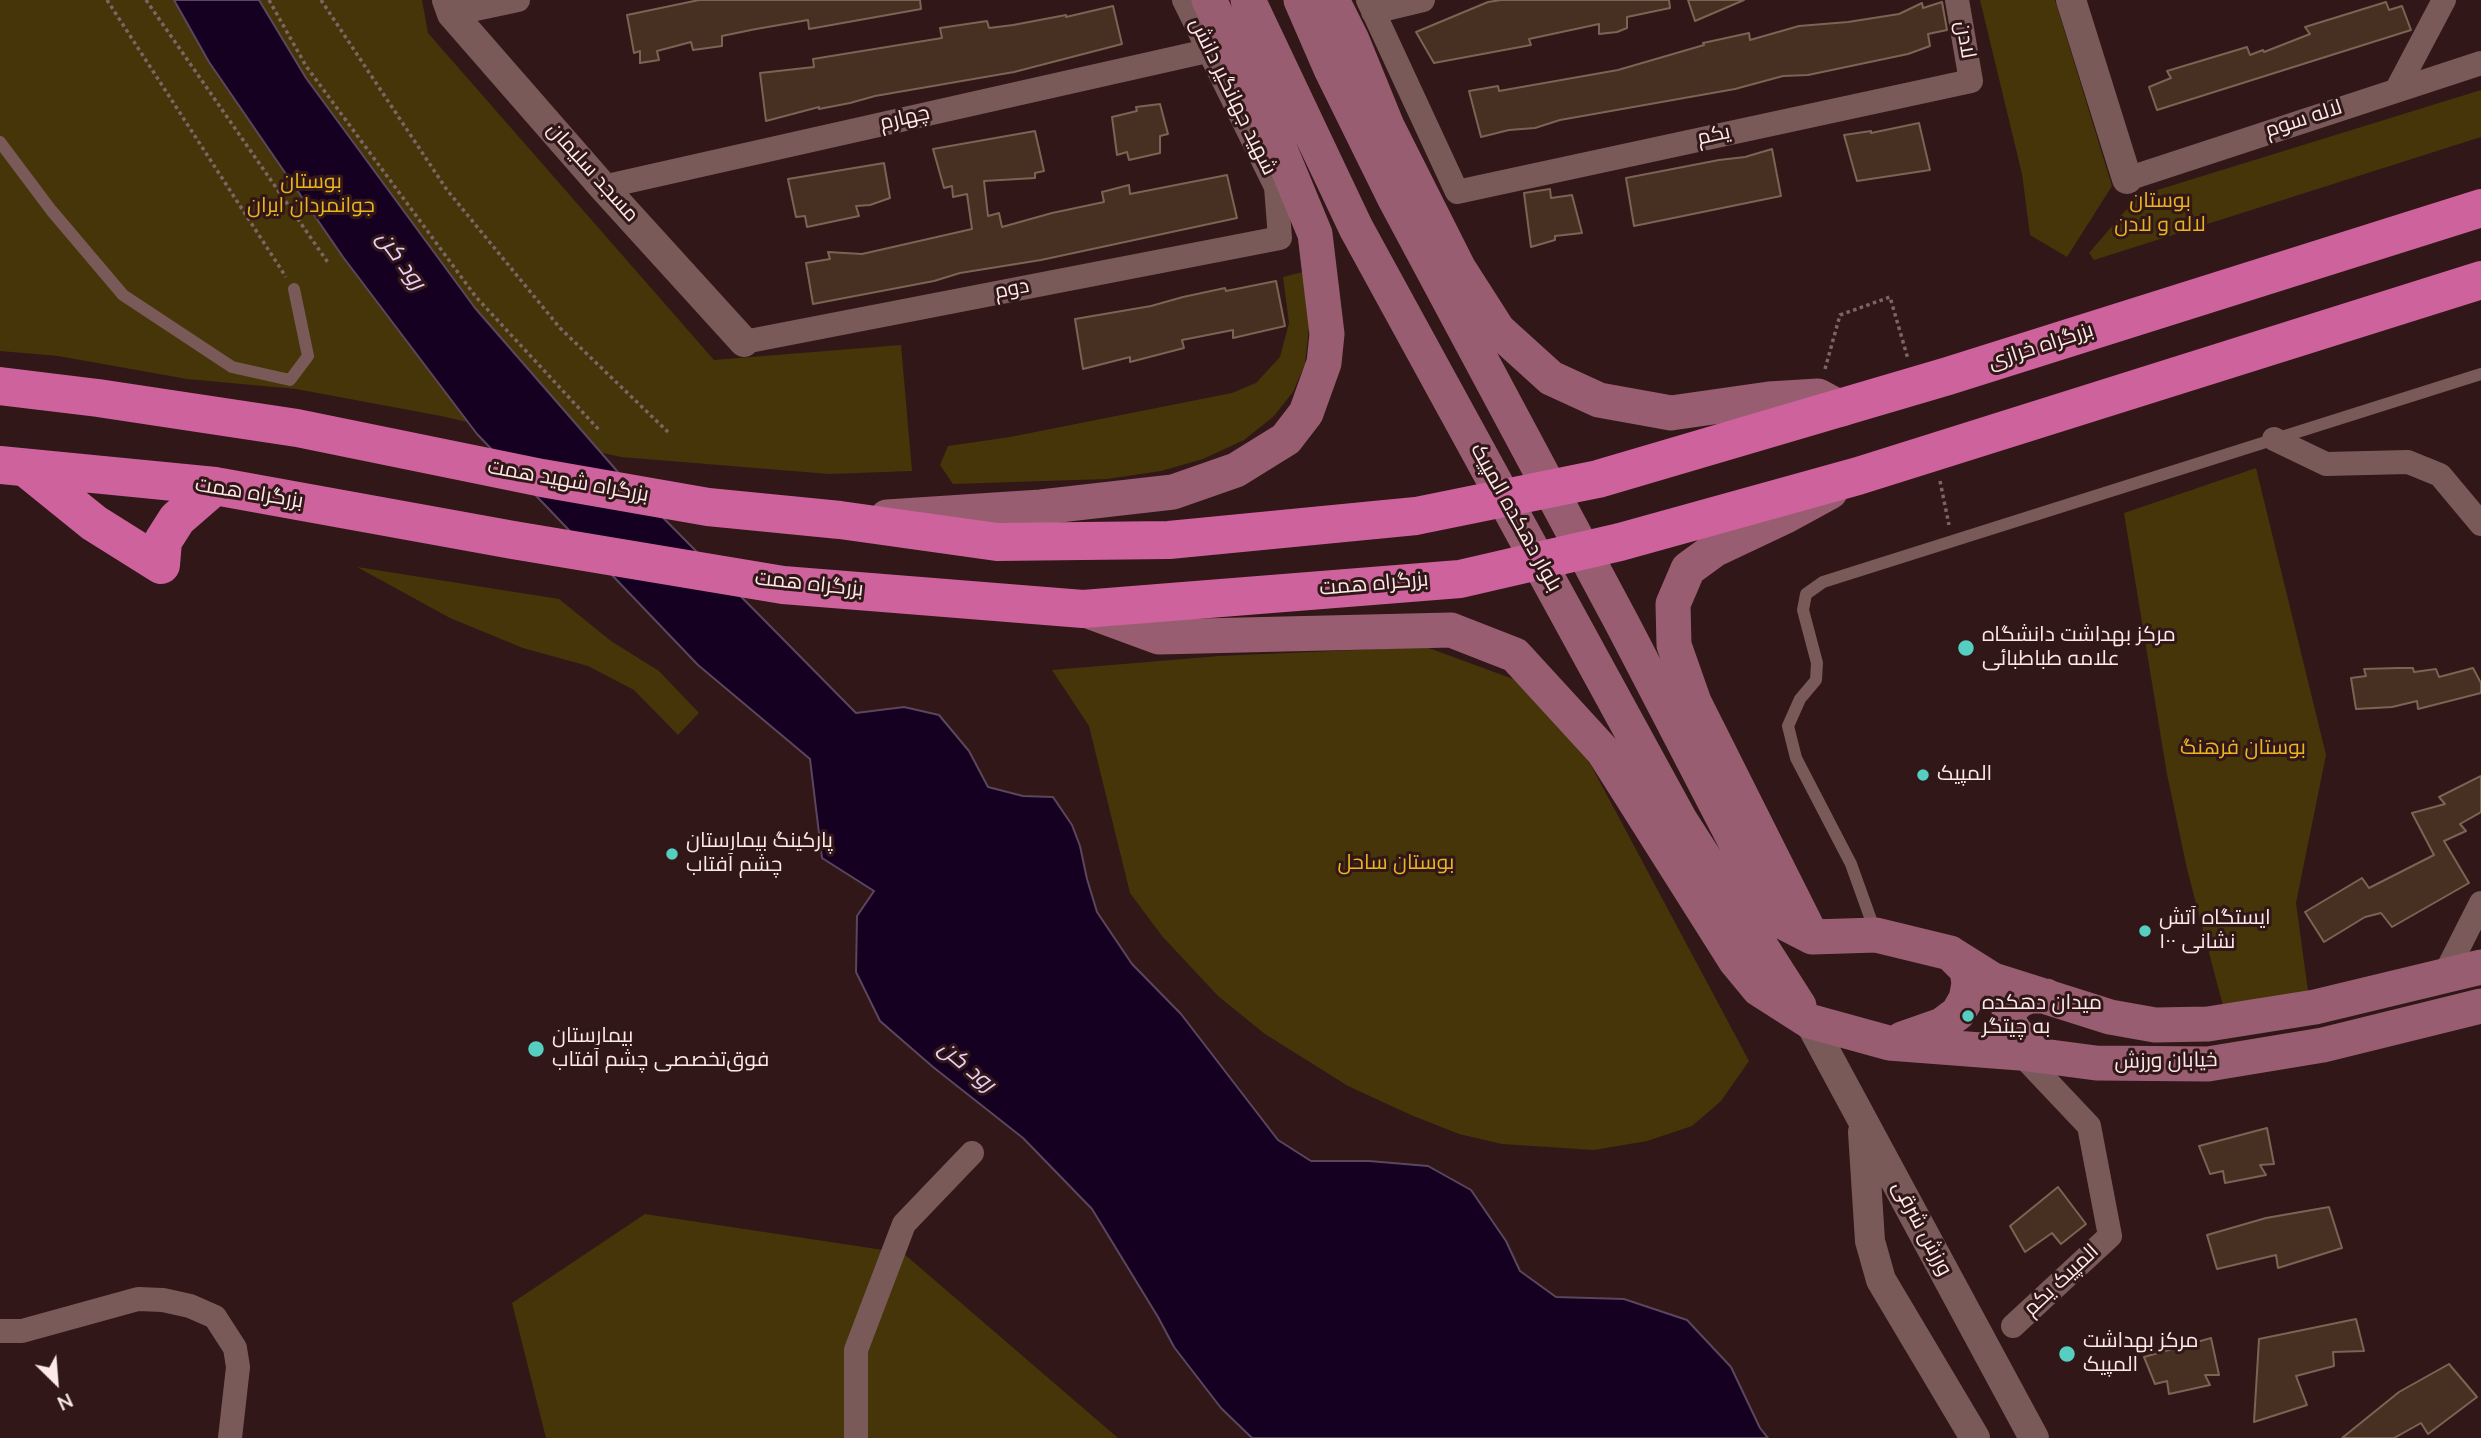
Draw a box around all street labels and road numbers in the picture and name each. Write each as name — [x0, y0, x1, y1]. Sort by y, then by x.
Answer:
street label: شهید جهانگیر دانش — [1183, 14, 1281, 180]
street label: لادن — [1948, 19, 1980, 61]
street label: لاله سوم — [2262, 96, 2346, 144]
street label: چهارم — [878, 101, 932, 137]
street label: مسجد سلیمان — [541, 118, 643, 228]
street label: یکم — [1695, 120, 1733, 152]
street label: دوم — [993, 274, 1031, 306]
street label: بزرگراه خرازی — [1985, 318, 2097, 376]
street label: بلوار دهکده المپیک — [1464, 440, 1566, 596]
street label: بزرگراه شهید همت — [485, 455, 651, 509]
street label: بزرگراه همت — [193, 473, 305, 515]
street label: بزرگراه همت — [753, 567, 865, 603]
street label: بزرگراه همت — [1318, 568, 1430, 602]
street label: خیابان ورزش — [2114, 1049, 2218, 1075]
street label: ورزش شرقی — [1886, 1177, 1956, 1281]
street label: المپیک یکم — [2019, 1240, 2105, 1322]

